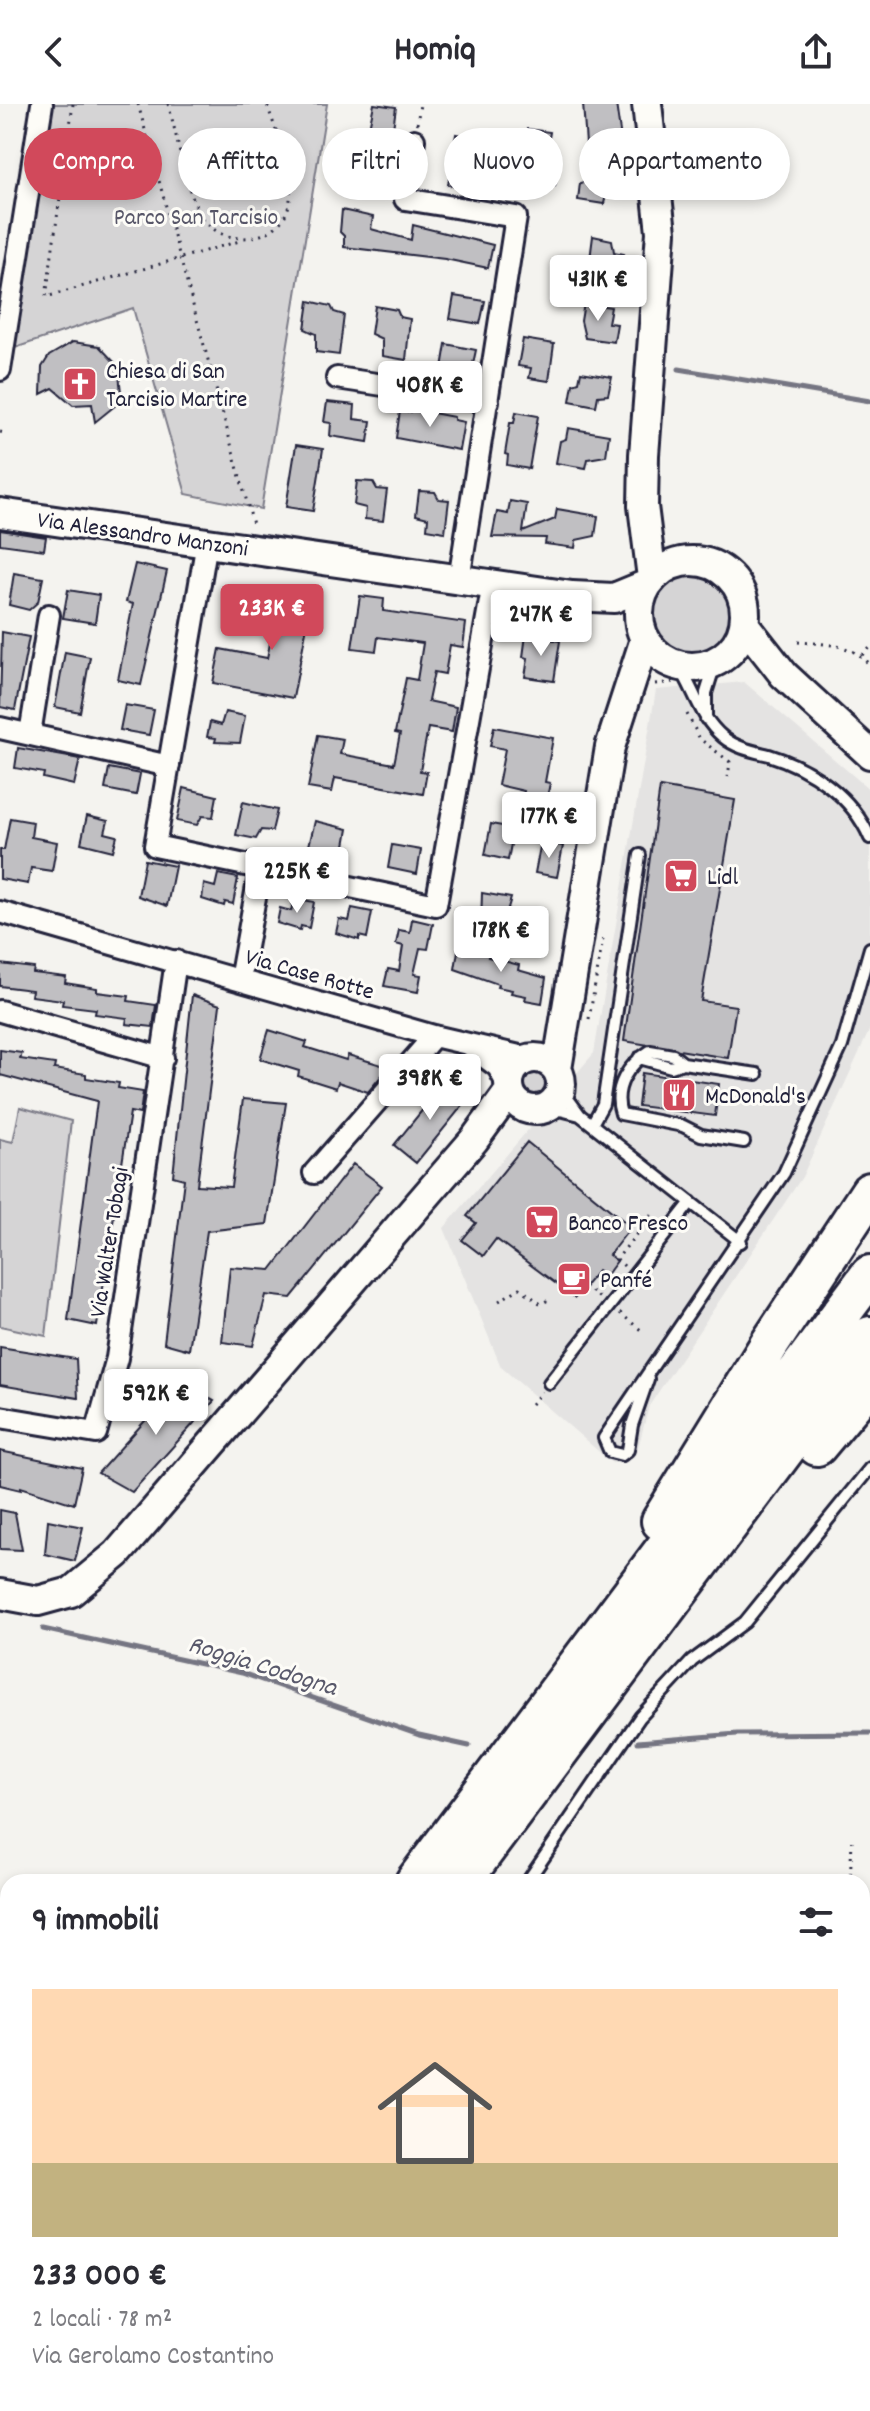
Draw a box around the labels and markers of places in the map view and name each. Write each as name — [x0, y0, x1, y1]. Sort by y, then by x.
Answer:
pin: 431K € — [533, 255, 663, 323]
place label: Chiesa di San Tarcisio Martire — [106, 356, 247, 418]
pin: 408K € — [365, 361, 495, 429]
church icon: Chiesa di San Tarcisio Martire — [61, 365, 99, 403]
pin: 233K € — [207, 584, 337, 652]
pin: 247K € — [476, 590, 606, 658]
pin: 177K € — [484, 792, 614, 860]
pin: 225K € — [232, 847, 362, 915]
supermarket icon: Lidl — [662, 857, 700, 895]
place label: Lidl — [707, 862, 738, 896]
pin: 178K € — [436, 906, 566, 974]
pin: 398K € — [365, 1054, 495, 1122]
restaurant icon: McDonald's — [660, 1076, 698, 1114]
place label: McDonald's — [705, 1081, 806, 1115]
supermarket icon: Banco Fresco — [523, 1203, 561, 1241]
place label: Banco Fresco — [568, 1208, 688, 1242]
cafe icon: Panfé — [555, 1260, 593, 1298]
place label: Panfé — [600, 1265, 652, 1299]
pin: 592K € — [91, 1369, 221, 1437]

